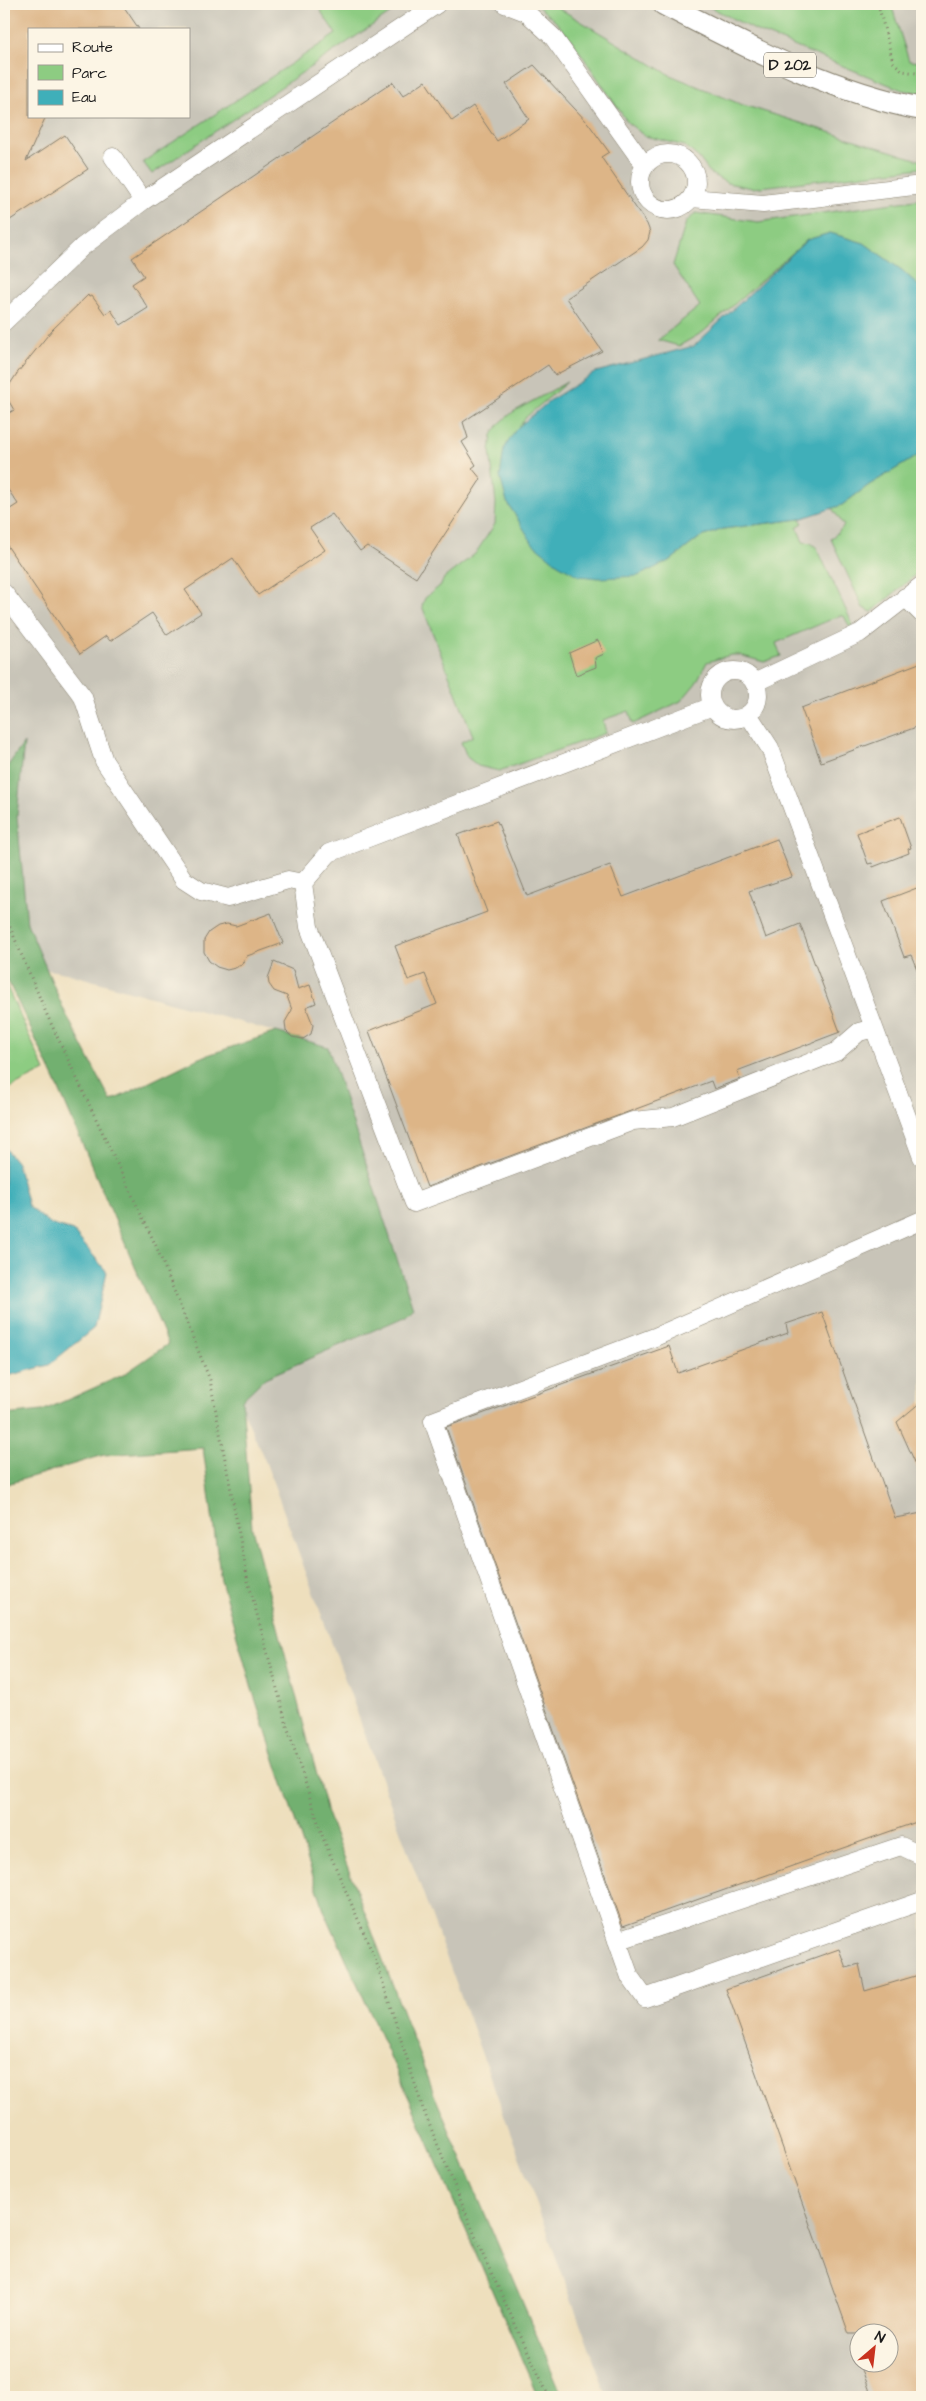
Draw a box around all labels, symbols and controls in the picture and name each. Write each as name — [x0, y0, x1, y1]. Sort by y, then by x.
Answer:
legend — [28, 28, 190, 118]
text: Route — [72, 37, 113, 58]
road number: D 202 — [764, 52, 816, 78]
text: Parc — [72, 63, 107, 84]
text: Eau — [72, 87, 97, 108]
north arrow — [848, 2324, 898, 2374]
text: N — [871, 2327, 888, 2348]

